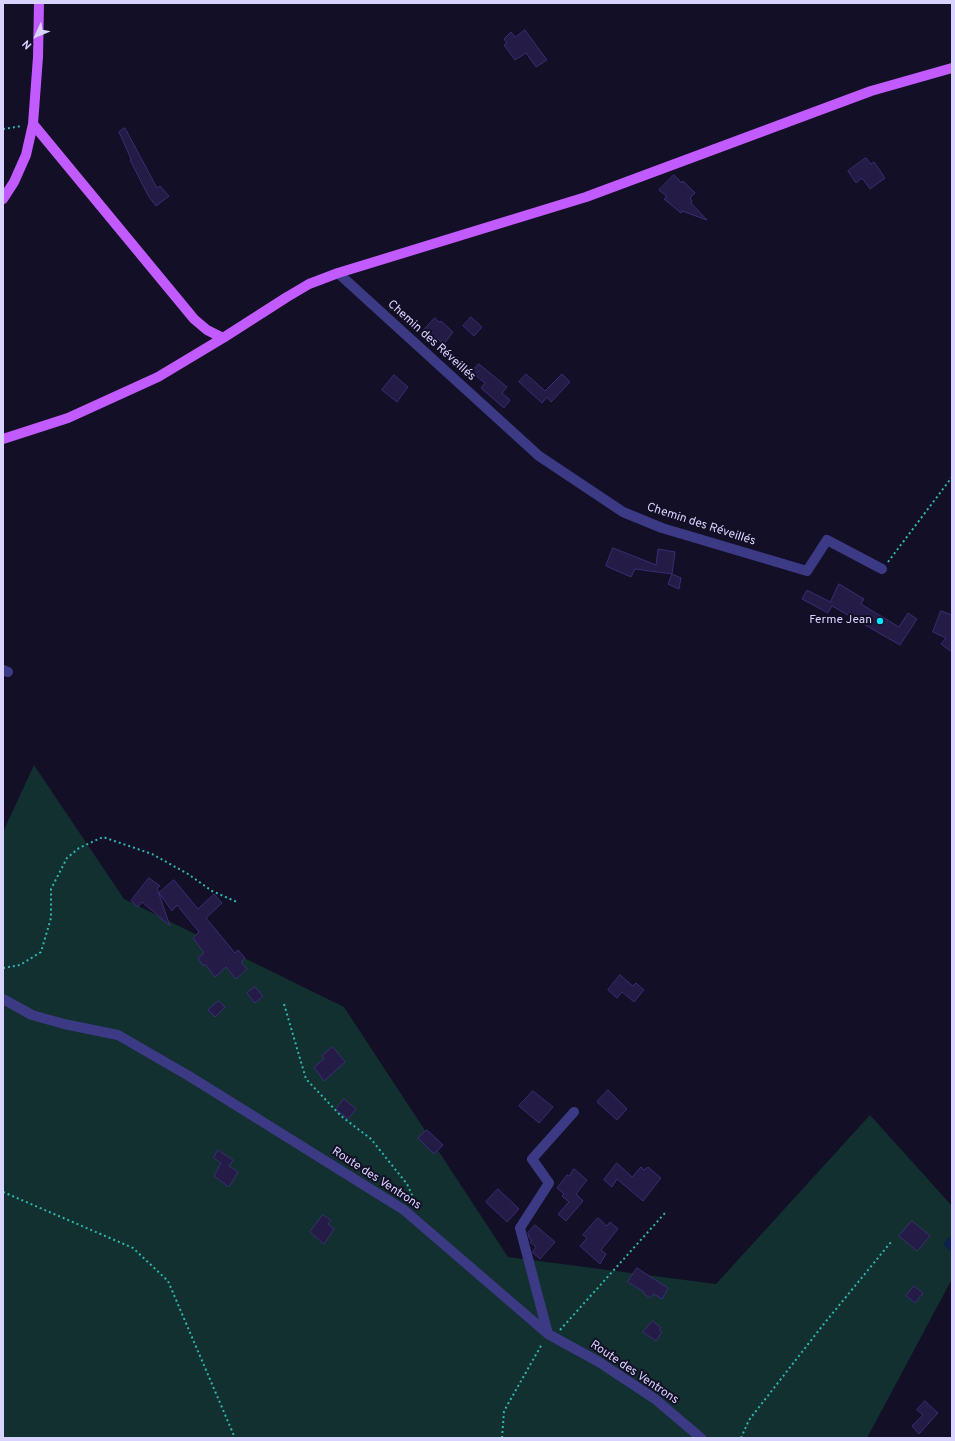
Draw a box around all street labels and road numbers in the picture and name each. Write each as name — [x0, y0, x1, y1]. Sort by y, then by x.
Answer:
street label: Chemin des Réveillés — [384, 298, 478, 384]
street label: Chemin des Réveillés — [645, 501, 757, 549]
street label: Route des Ventrons — [329, 1145, 423, 1213]
street label: Route des Ventrons — [587, 1338, 681, 1408]

